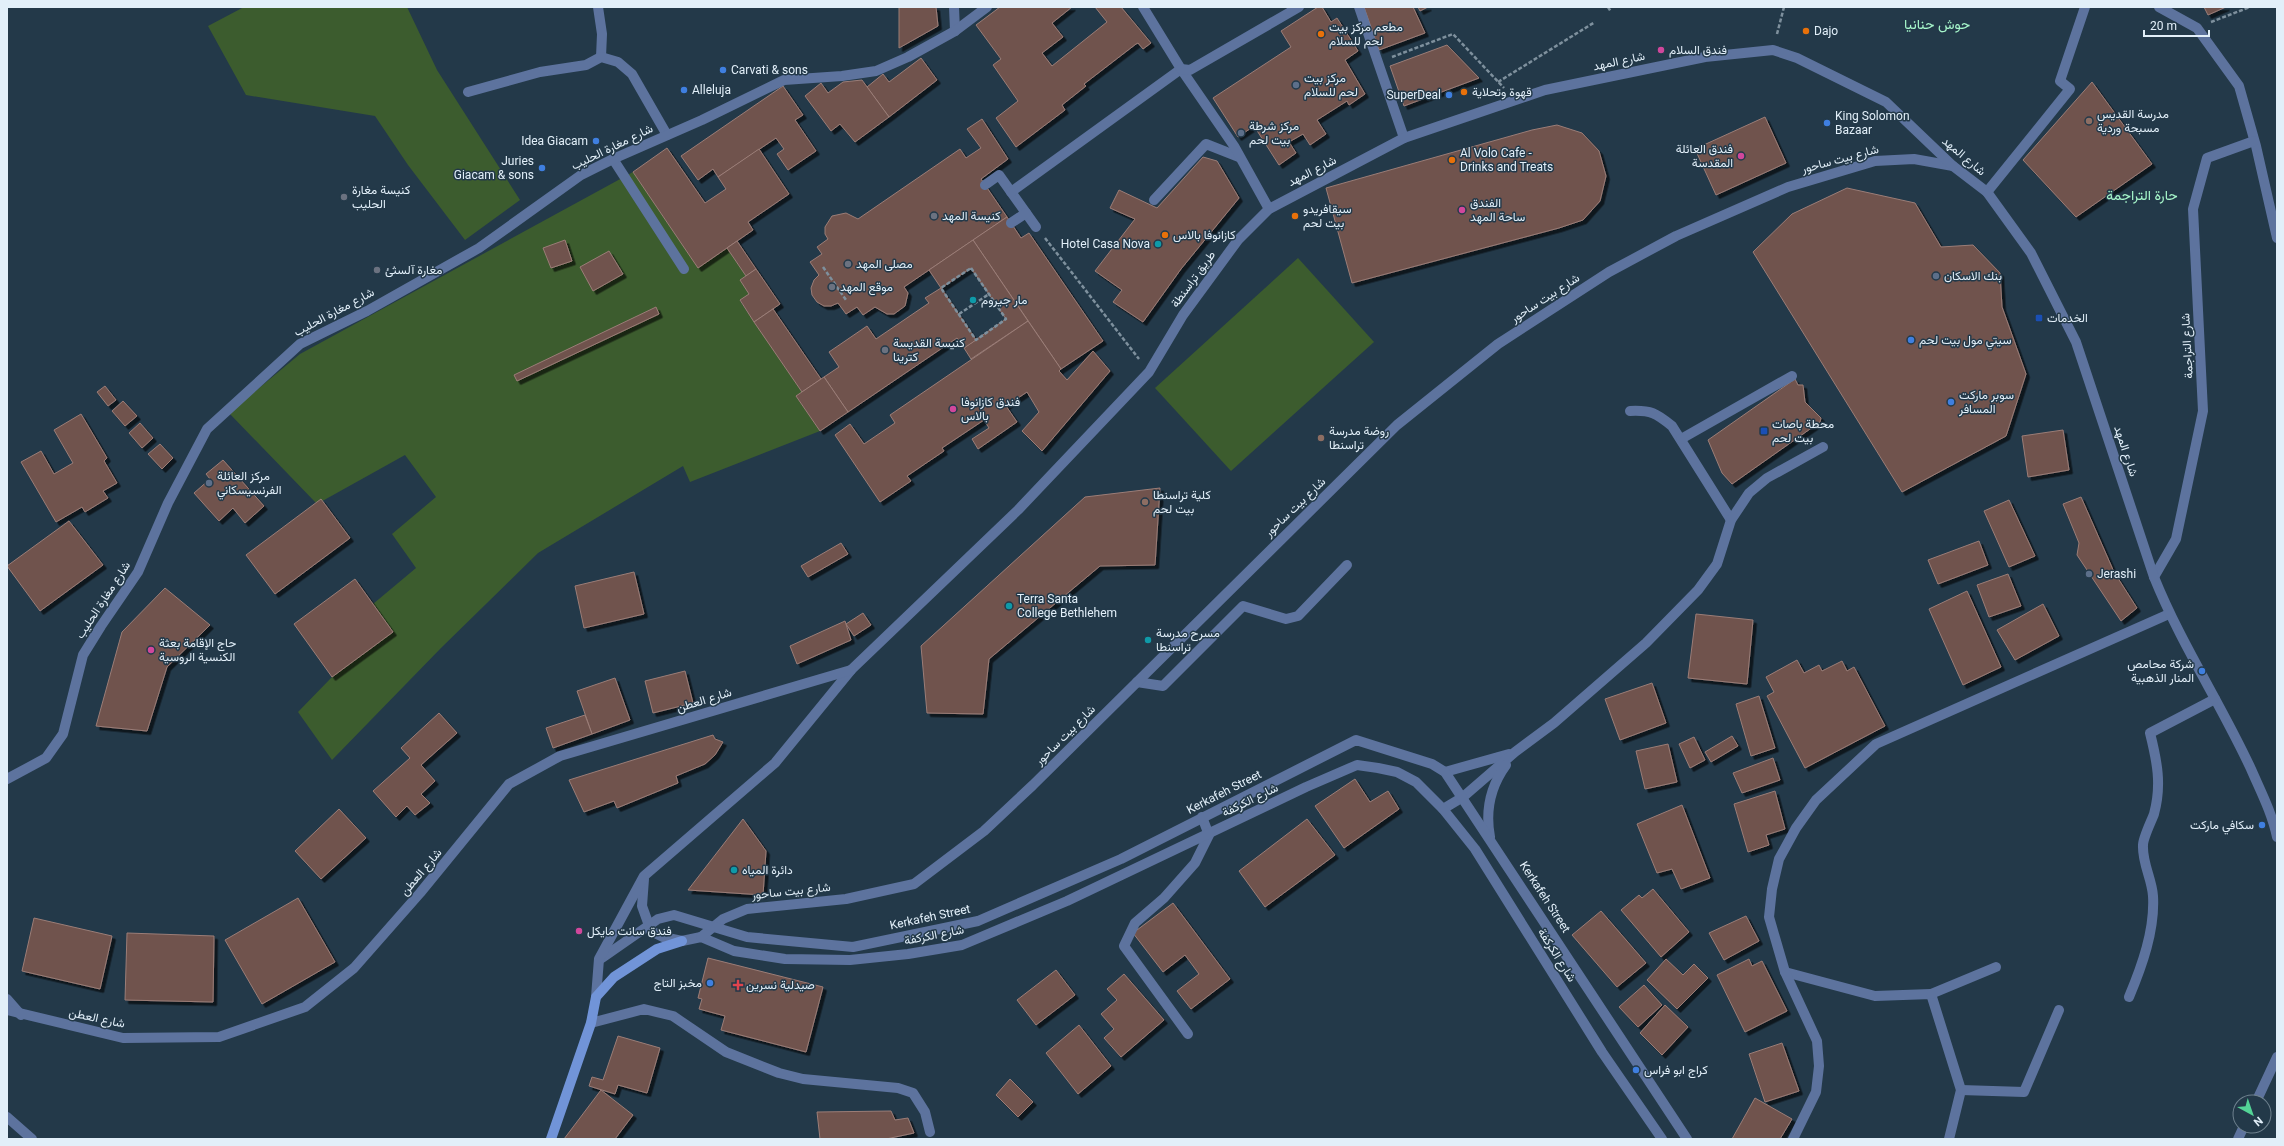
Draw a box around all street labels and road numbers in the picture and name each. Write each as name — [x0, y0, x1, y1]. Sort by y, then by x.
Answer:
street label: شارع المهد — [1592, 49, 1647, 75]
street label: شارع مغارة الحليب — [569, 121, 656, 175]
street label: شارع المهد — [1938, 134, 1989, 180]
street label: شارع بيت ساحور — [1799, 142, 1881, 178]
street label: شارع المهد — [1285, 153, 1340, 191]
street label: طريق تراسنطة — [1168, 248, 1219, 311]
street label: شارع بيت ساحور — [1507, 271, 1583, 328]
street label: شارع مغارة الحليب — [291, 285, 378, 341]
street label: شارع التراجمة — [2178, 313, 2198, 379]
street label: شارع المهد — [2109, 424, 2141, 479]
street label: شارع بيت ساحور — [1261, 474, 1330, 542]
street label: شارع مغارة الحليب — [73, 559, 135, 642]
street label: شارع العطن — [675, 685, 734, 717]
street label: شارع بيت ساحور — [1031, 702, 1099, 770]
street label: Kerkafeh Street — [1184, 767, 1264, 817]
street label: شارع الكركفة — [1220, 780, 1281, 821]
street label: شارع العطن — [397, 846, 446, 900]
street label: Kerkafeh Street — [1517, 859, 1573, 935]
street label: شارع بيت ساحور — [750, 880, 831, 904]
street label: Kerkafeh Street — [888, 902, 972, 932]
street label: شارع الكركفة — [903, 922, 965, 950]
street label: شارع الكركفة — [1533, 926, 1579, 985]
street label: شارع العطن — [67, 1005, 126, 1033]

